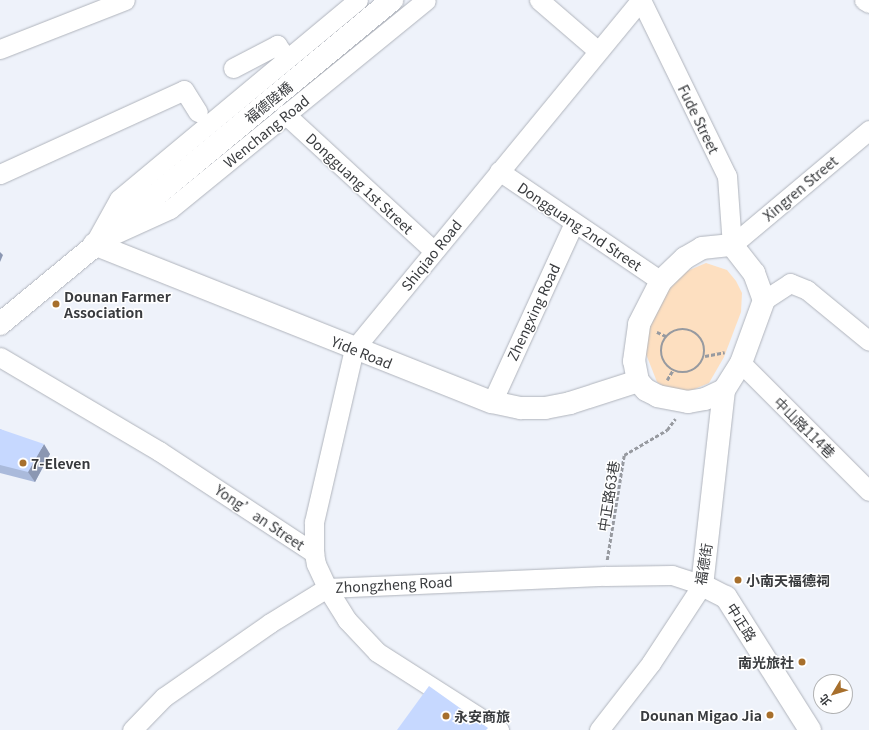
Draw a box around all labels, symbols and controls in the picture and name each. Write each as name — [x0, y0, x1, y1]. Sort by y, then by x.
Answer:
street label: 福德陸橋 — [241, 78, 295, 126]
street label: Fude Street — [675, 82, 723, 156]
street label: Wenchang Road — [220, 91, 312, 171]
street label: Dongguang 1st Street — [303, 129, 417, 237]
street label: Xingren Street — [759, 152, 841, 224]
street label: Dongguang 2nd Street — [515, 178, 645, 274]
street label: Shiqiao Road — [397, 216, 465, 294]
street label: Zhengxing Road — [503, 261, 563, 363]
place label: Dounan Farmer Association — [64, 288, 171, 320]
marker: Dounan Farmer Association — [51, 299, 61, 309]
street label: Yide Road — [329, 332, 395, 372]
street label: 中山路114巷 — [771, 393, 839, 461]
place label: 7-Eleven — [31, 455, 90, 471]
marker: 7-Eleven — [18, 458, 28, 468]
street label: 中正路63巷 — [594, 459, 622, 533]
street label: Yong’an Street — [212, 481, 308, 553]
street label: 福德街 — [691, 542, 715, 586]
place label: 小南天福德祠 — [746, 572, 830, 588]
street label: Zhongzheng Road — [335, 573, 453, 595]
marker: 小南天福德祠 — [733, 575, 743, 585]
street label: 中正路 — [724, 600, 760, 644]
place label: 南光旅社 — [738, 654, 794, 670]
marker: 南光旅社 — [797, 657, 807, 667]
north arrow — [813, 674, 853, 714]
text: 北 — [815, 692, 834, 710]
place label: Dounan Migao Jia — [640, 707, 762, 723]
place label: 永安商旅 — [454, 708, 510, 724]
marker: Dounan Migao Jia — [765, 710, 775, 720]
marker: 永安商旅 — [441, 711, 451, 721]

